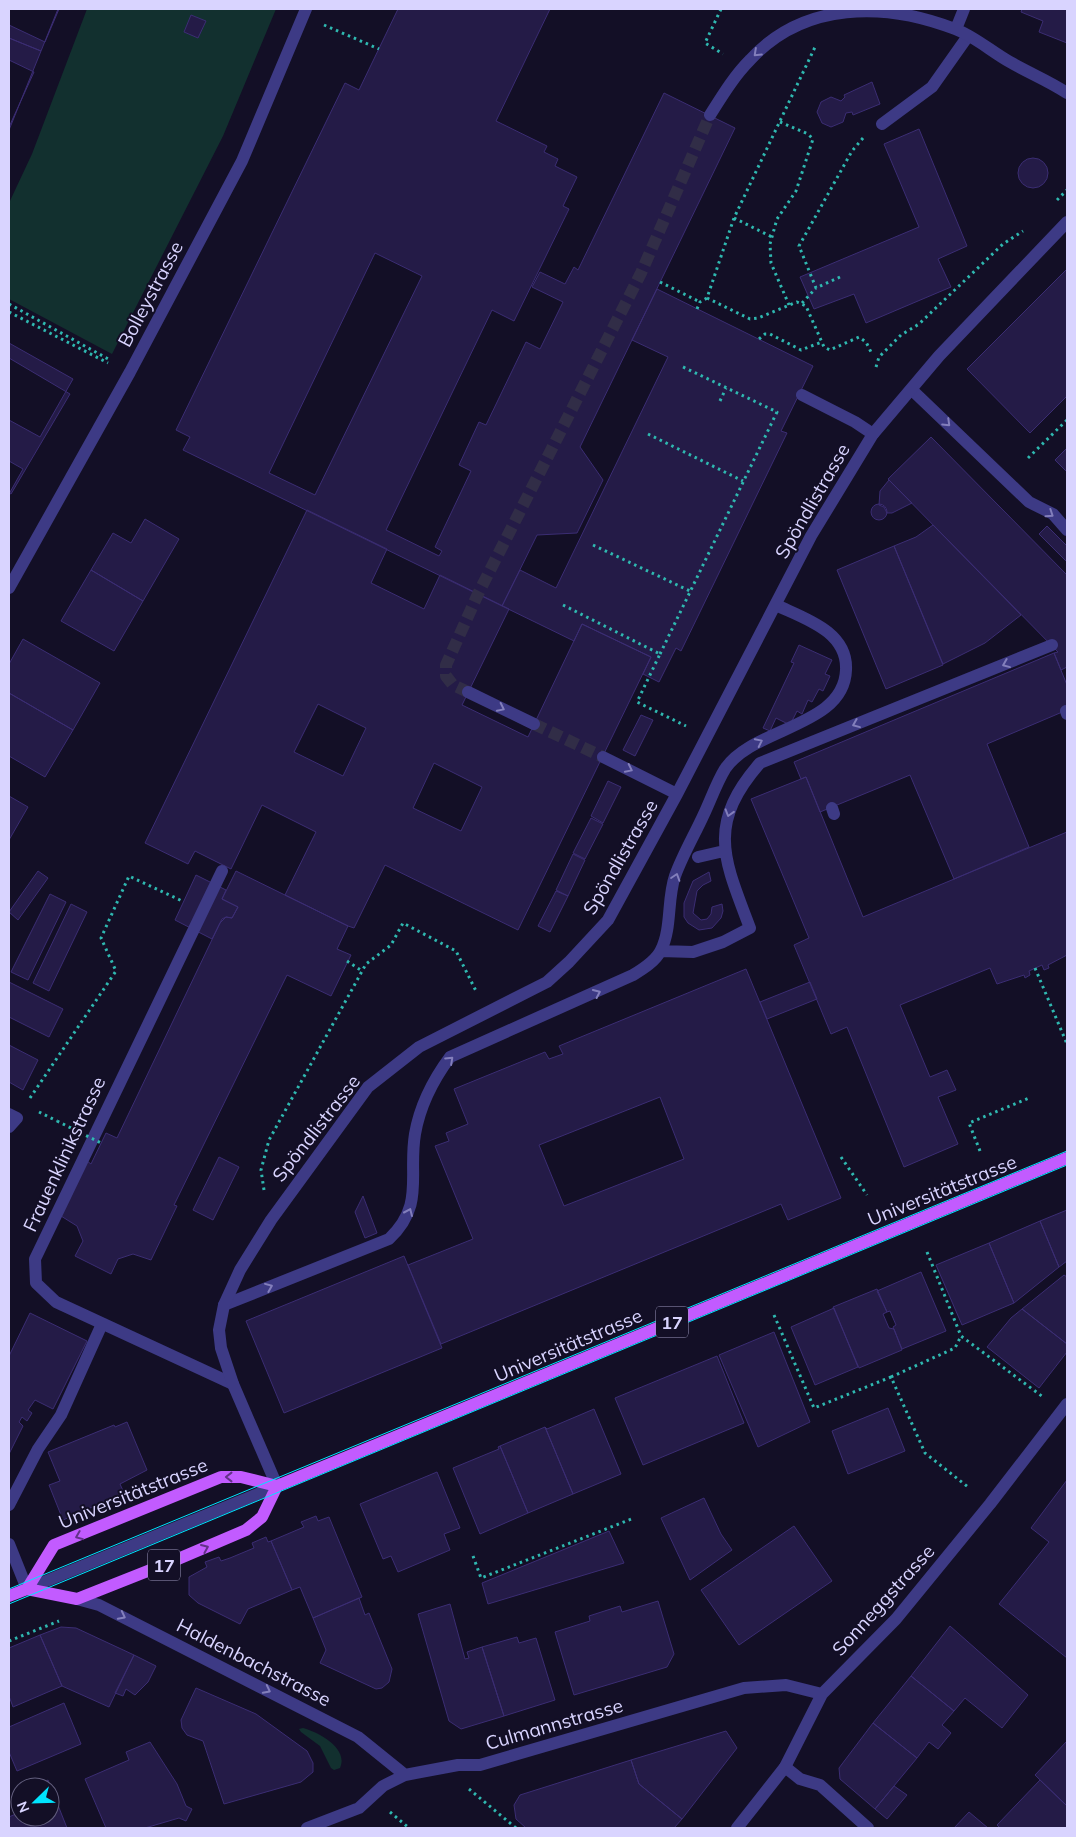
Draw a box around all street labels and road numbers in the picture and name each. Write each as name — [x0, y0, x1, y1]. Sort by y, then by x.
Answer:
street label: Bolleystrasse — [112, 237, 188, 351]
street label: Spöndlistrasse — [769, 439, 855, 563]
street label: Spöndlistrasse — [577, 795, 663, 919]
street label: Spöndlistrasse — [267, 1070, 365, 1186]
street label: Frauenklinikstrasse — [17, 1073, 111, 1235]
street label: Universitätstrasse — [864, 1149, 1020, 1231]
street label: Universitätstrasse — [490, 1303, 646, 1387]
road number: 17 — [656, 1306, 688, 1338]
street label: Universitätstrasse — [55, 1452, 211, 1534]
street label: Sonneggstrasse — [827, 1539, 939, 1661]
road number: 17 — [148, 1550, 180, 1580]
street label: Haldenbachstrasse — [173, 1613, 335, 1711]
street label: Culmannstrasse — [482, 1693, 626, 1755]

